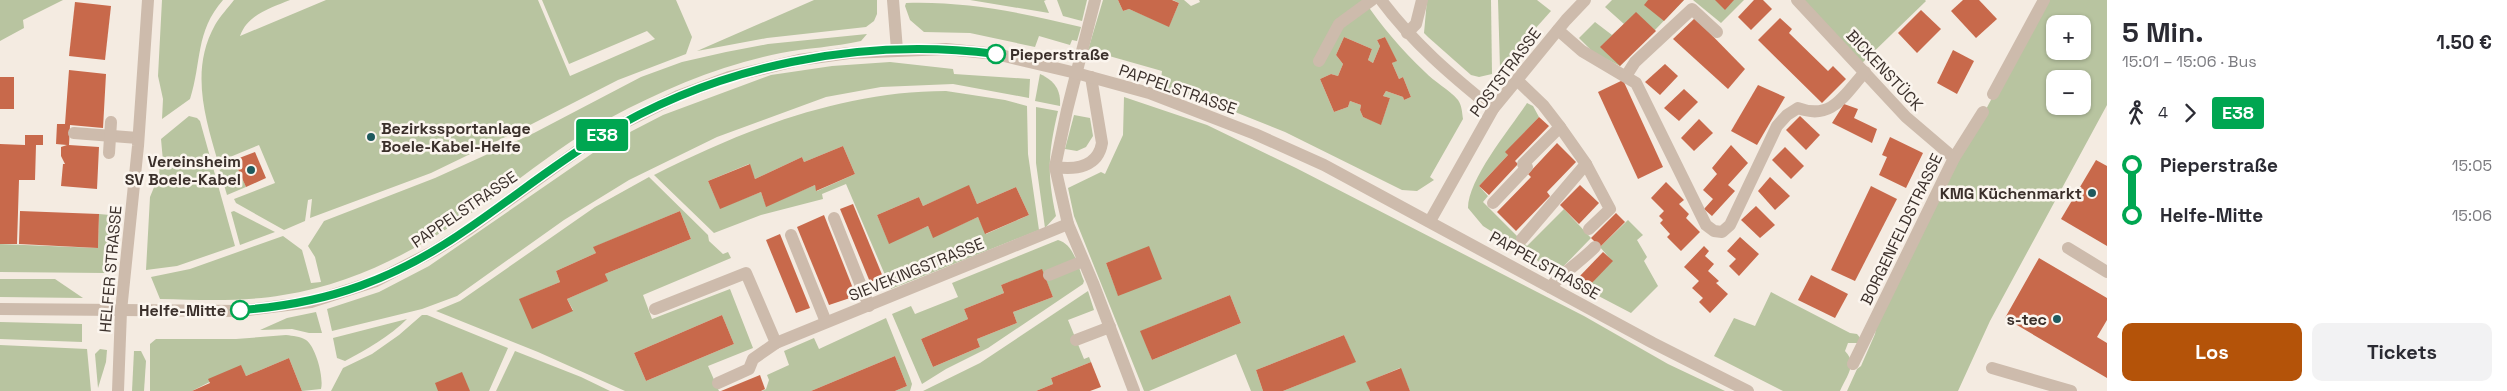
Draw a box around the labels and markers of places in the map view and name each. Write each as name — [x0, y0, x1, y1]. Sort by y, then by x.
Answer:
marker: Pieperstraße — [986, 44, 1006, 64]
place label: Pieperstraße — [1010, 44, 1109, 65]
place label: Bezirkssportanlage Boele-Kabel-Helfe — [381, 118, 531, 157]
marker: Bezirkssportanlage Boele-Kabel-Helfe — [365, 131, 377, 143]
place label: Vereinsheim SV Boele-Kabel — [125, 151, 241, 190]
marker: Vereinsheim SV Boele-Kabel — [245, 164, 257, 176]
place label: KMG Küchenmarkt — [1940, 183, 2082, 204]
marker: KMG Küchenmarkt — [2086, 187, 2098, 199]
place label: Helfe-Mitte — [139, 300, 226, 321]
marker: Helfe-Mitte — [230, 300, 250, 320]
place label: s-tec — [2006, 309, 2047, 330]
marker: s-tec — [2051, 313, 2063, 325]

